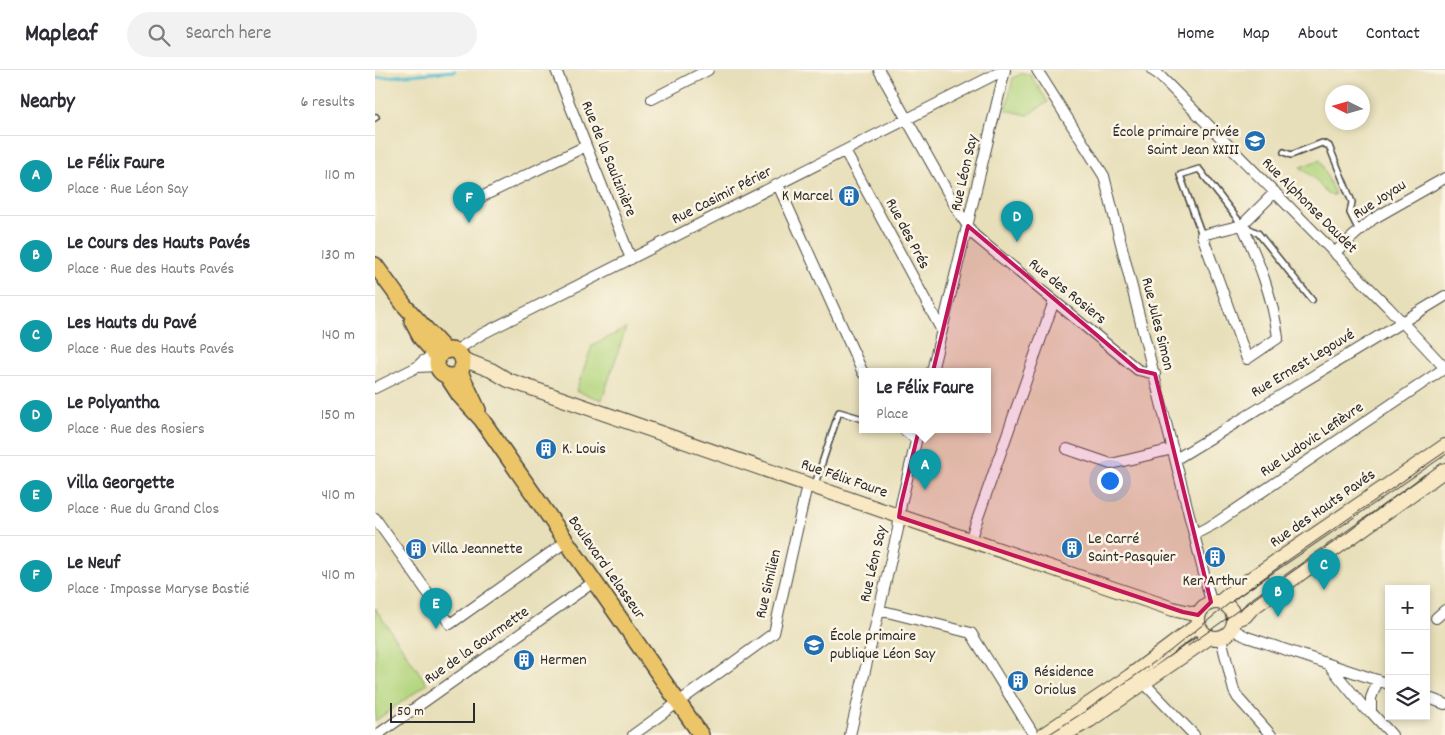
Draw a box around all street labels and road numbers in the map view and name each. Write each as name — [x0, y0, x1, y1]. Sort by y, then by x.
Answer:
street label: Rue de la Saulzinière — [574, 98, 642, 220]
street label: Rue Léon Say — [945, 132, 985, 214]
street label: Rue Alphonse Daudet — [1256, 153, 1362, 259]
street label: Rue Casimir Périer — [668, 161, 776, 231]
street label: Rue Joyau — [1349, 174, 1411, 226]
street label: Rue des Prés — [879, 195, 935, 274]
street label: Rue des Rosiers — [1023, 253, 1111, 331]
street label: Rue Jules Simon — [1134, 275, 1180, 373]
street label: Rue Ernest Legouvé — [1247, 324, 1359, 404]
street label: Rue Ludovic Lefièvre — [1256, 397, 1368, 483]
street label: Rue Félix Faure — [798, 453, 890, 505]
street label: Rue des Hauts Pavés — [1265, 464, 1381, 554]
street label: Boulevard Lelasseur — [562, 511, 650, 625]
street label: Rue Léon Say — [854, 523, 894, 605]
street label: Rue Similien — [750, 547, 788, 621]
street label: Rue de la Gourmette — [420, 601, 534, 691]

